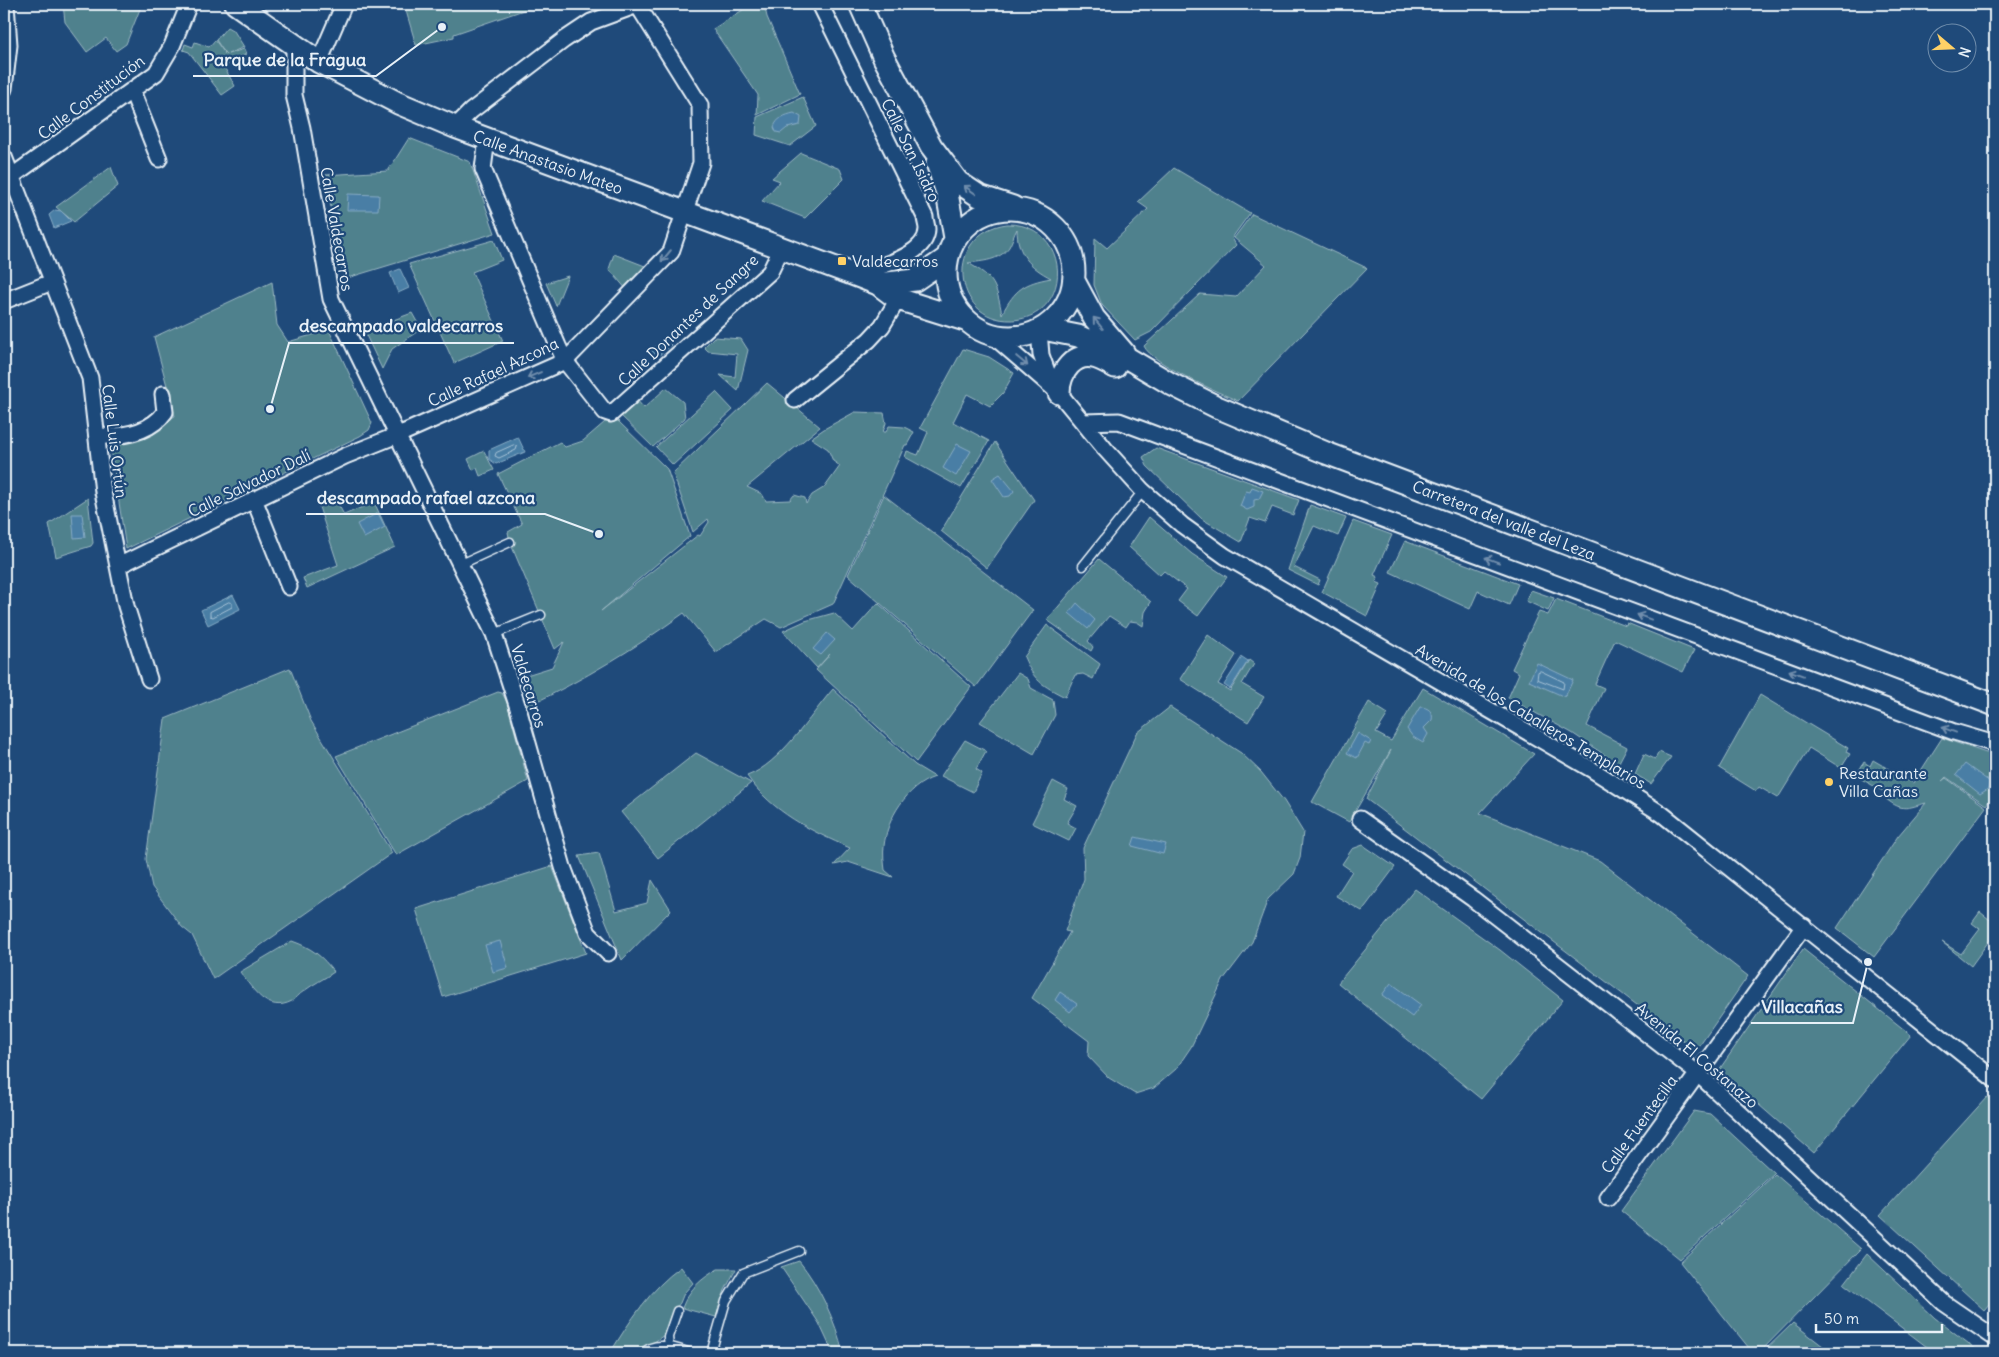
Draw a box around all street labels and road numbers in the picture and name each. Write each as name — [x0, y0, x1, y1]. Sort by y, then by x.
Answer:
street label: Calle Constitución — [34, 50, 148, 144]
street label: Calle San Isidro — [877, 95, 945, 205]
street label: Calle Anastasio Mateo — [470, 126, 626, 198]
street label: Calle Valdecarros — [316, 165, 358, 293]
street label: Calle Donantes de Sangre — [614, 250, 762, 390]
street label: Calle Rafael Azcona — [425, 333, 561, 411]
street label: Calle Luis Ortún — [98, 383, 132, 499]
street label: Calle Salvador Dalí — [184, 444, 314, 521]
street label: Carretera del valle del Leza — [1410, 476, 1598, 564]
street label: Avenida de los Caballeros Templarios — [1412, 639, 1650, 793]
street label: Valdecarros — [507, 642, 551, 730]
street label: Avenida El Costanazo — [1631, 998, 1763, 1112]
street label: Calle Fuentecilla — [1597, 1071, 1681, 1177]

